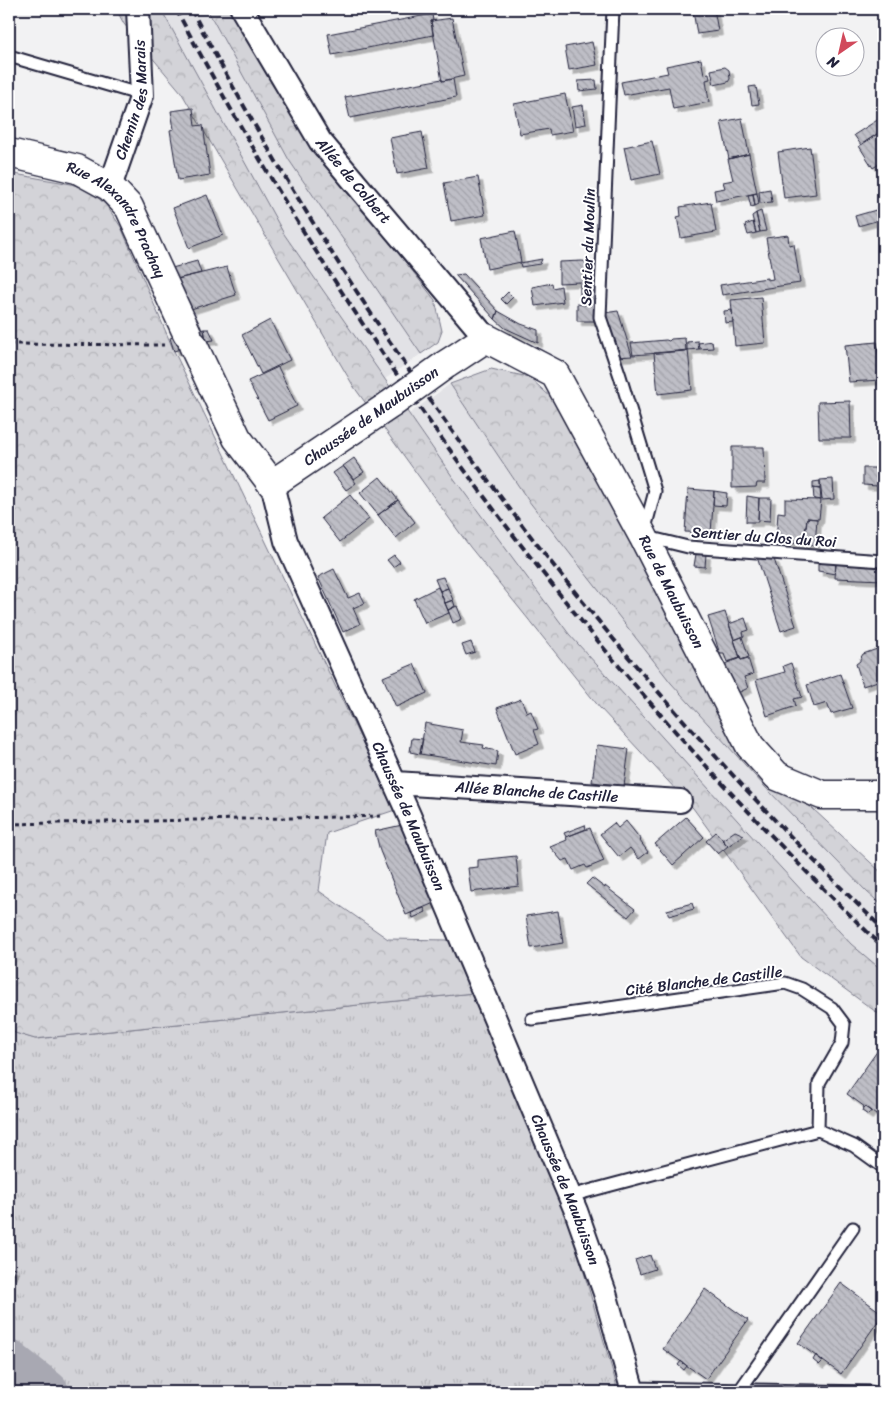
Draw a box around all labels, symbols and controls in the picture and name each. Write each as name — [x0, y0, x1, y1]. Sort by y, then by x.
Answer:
north arrow — [814, 28, 864, 78]
street label: Chemin des Marais — [107, 39, 155, 163]
text: N — [822, 49, 845, 76]
street label: Allée de Colbert — [308, 131, 398, 230]
street label: Rue Alexandre Prachay — [64, 154, 173, 283]
street label: Sentier du Moulin — [573, 188, 603, 306]
street label: Chaussée de Maubuisson — [298, 359, 444, 473]
street label: Sentier du Clos du Roi — [691, 519, 838, 555]
street label: Rue de Maubuisson — [632, 530, 711, 653]
street label: Chaussée de Maubuisson — [365, 737, 453, 895]
street label: Allée Blanche de Castille — [453, 774, 619, 810]
street label: Cité Blanche de Castille — [624, 958, 784, 1004]
street label: Chaussée de Maubuisson — [524, 1110, 607, 1269]

